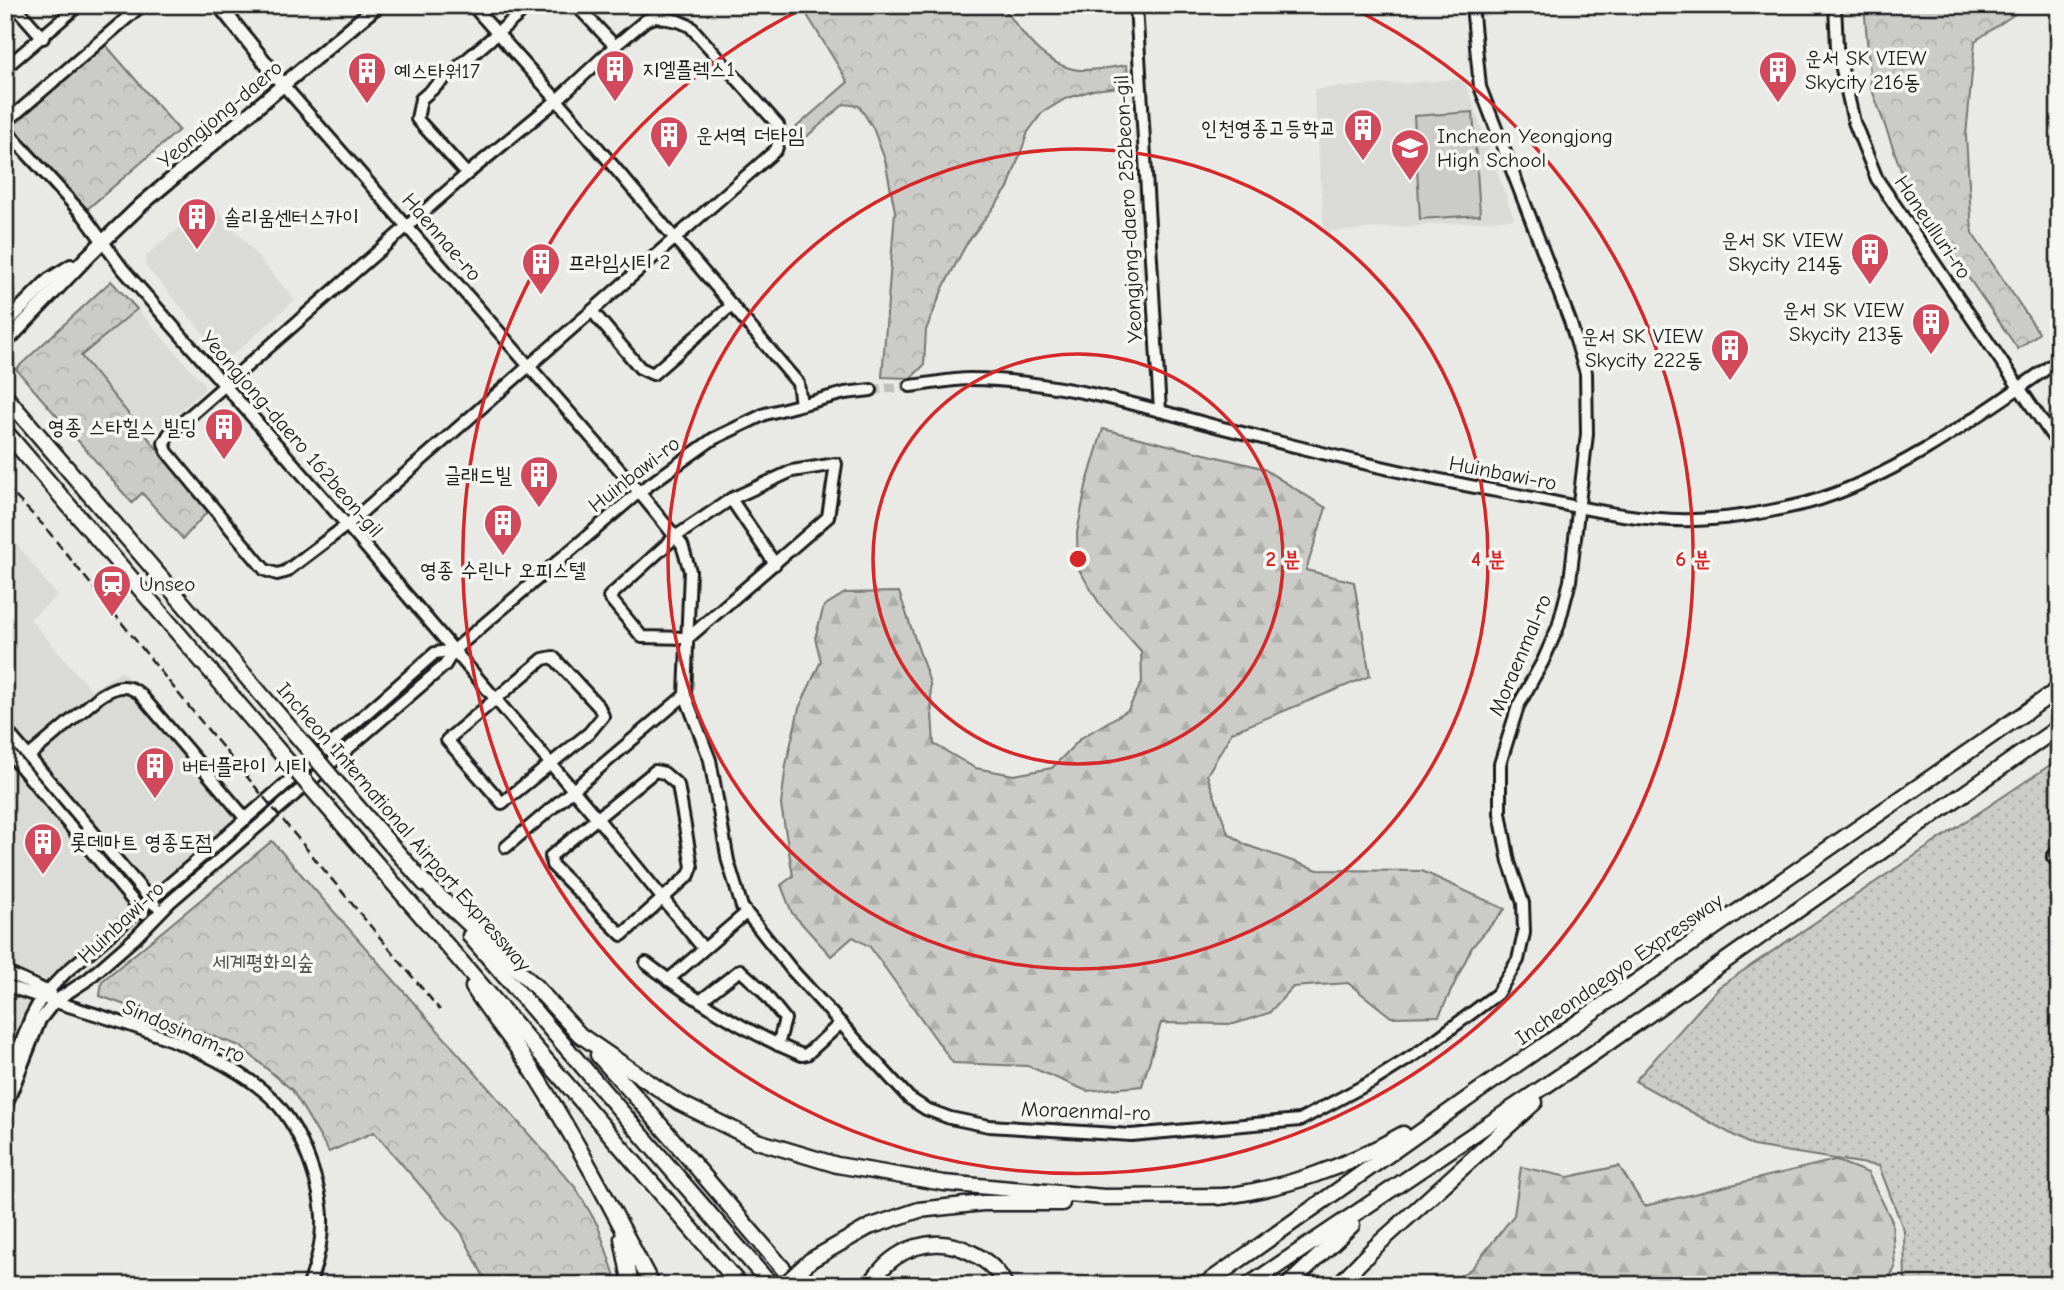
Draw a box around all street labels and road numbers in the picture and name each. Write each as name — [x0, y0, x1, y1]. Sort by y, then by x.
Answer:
street label: Yeongjong-daero — [153, 55, 287, 173]
street label: Yeongjong-daero 252beon-gil — [1109, 74, 1147, 344]
street label: Haneulluri-ro — [1890, 171, 1976, 283]
street label: Haennae-ro — [397, 188, 487, 286]
street label: Yeongjong-daero 162beon-gil — [196, 326, 388, 542]
street label: Huinbawi-ro — [584, 431, 684, 517]
street label: Huinbawi-ro — [1447, 451, 1559, 495]
street label: Moraenmal-ro — [1484, 590, 1556, 720]
street label: Incheon International Airport Expressway — [272, 678, 536, 977]
street label: Huinbawi-ro — [73, 876, 169, 968]
street label: Incheondaegyo Expressway — [1511, 888, 1728, 1050]
street label: Sindosinam-ro — [119, 994, 249, 1068]
street label: Moraenmal-ro — [1021, 1097, 1151, 1125]

